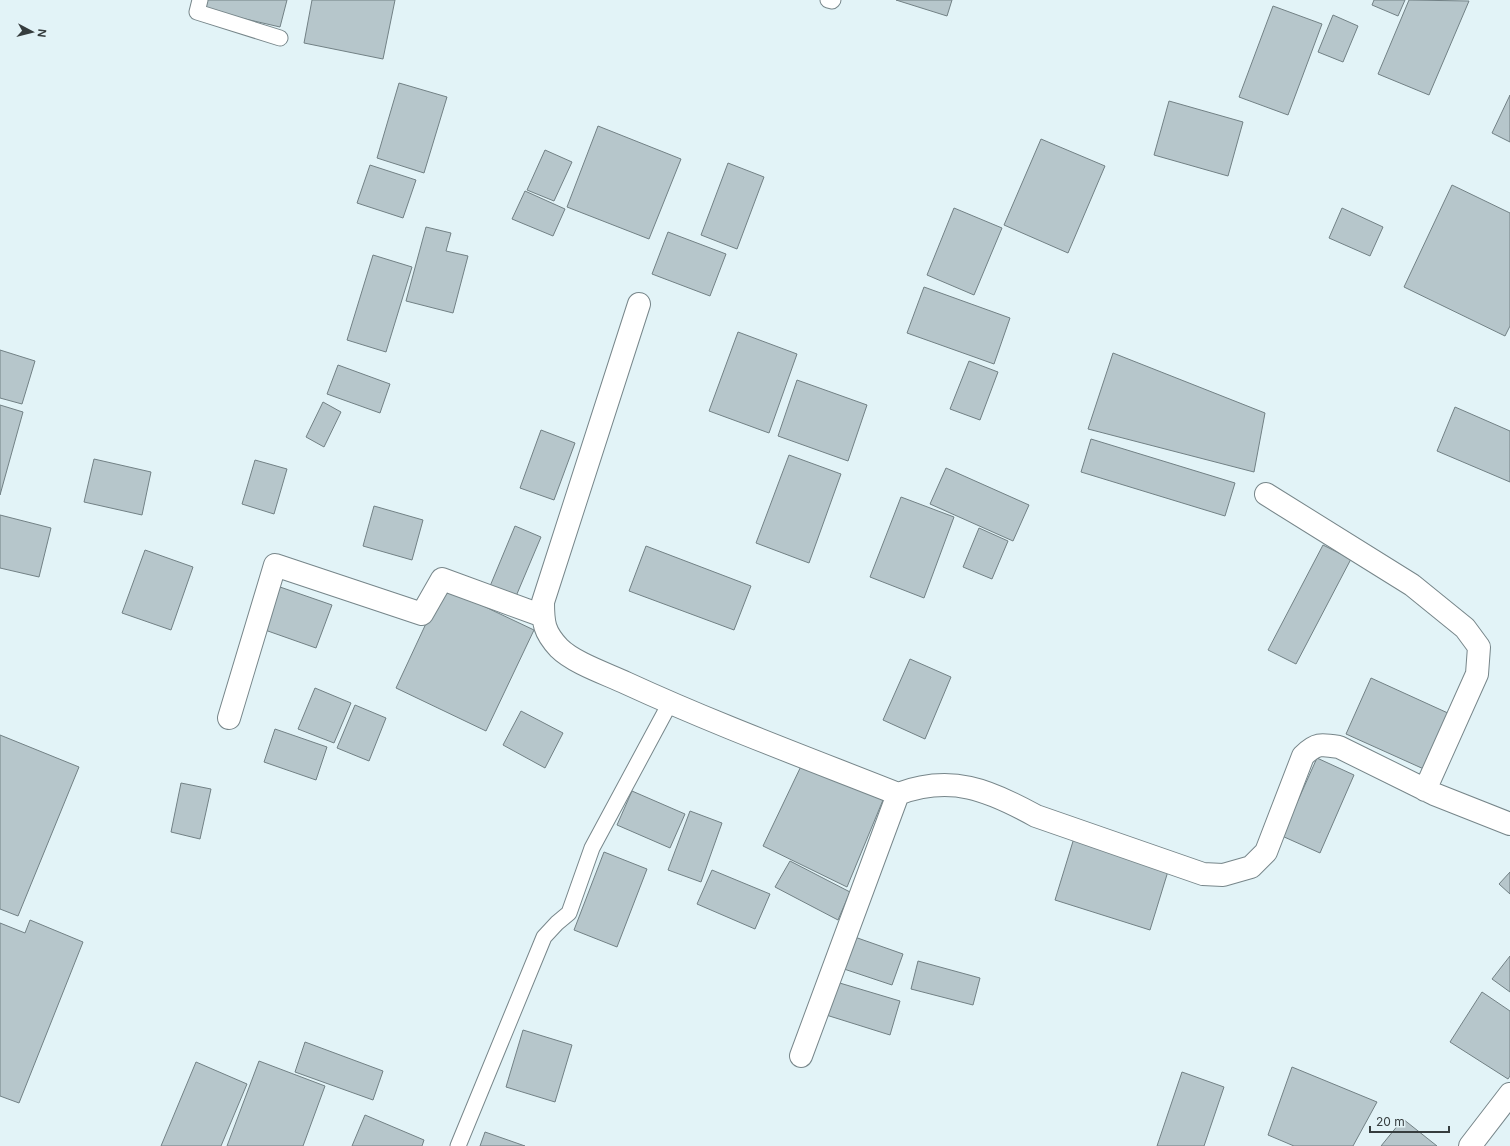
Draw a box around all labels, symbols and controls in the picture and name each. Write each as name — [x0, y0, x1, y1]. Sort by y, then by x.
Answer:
north arrow — [12, 12, 52, 52]
text: N — [34, 28, 49, 38]
scale bar — [1370, 1108, 1449, 1134]
text: 20 m — [1376, 1114, 1405, 1129]

